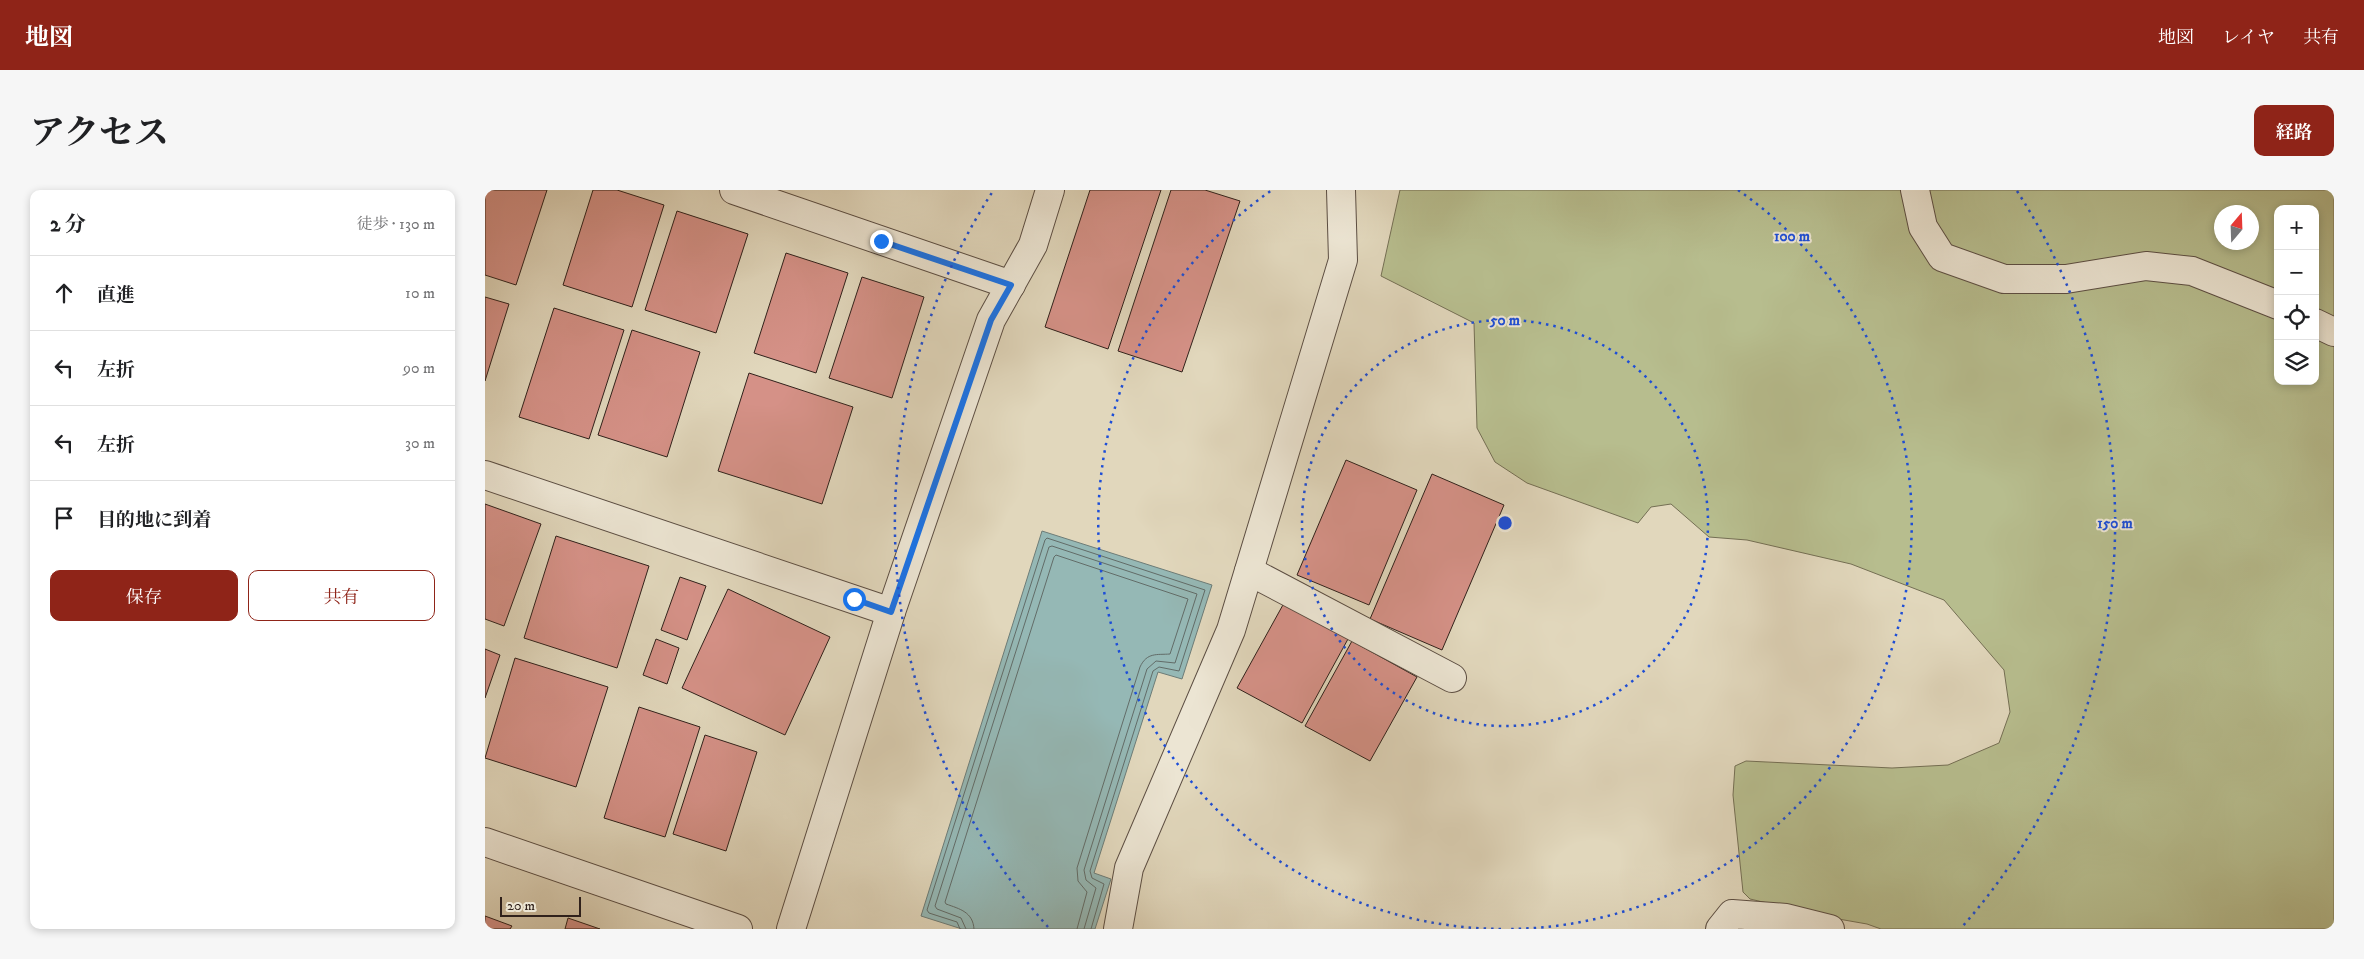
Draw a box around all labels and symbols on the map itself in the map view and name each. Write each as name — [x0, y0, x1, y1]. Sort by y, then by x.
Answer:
north arrow — [2214, 205, 2259, 250]
text: 100 m — [1774, 227, 1811, 246]
route end — [870, 230, 893, 253]
text: 50 m — [1489, 311, 1521, 330]
centre of rings — [1496, 514, 1514, 532]
text: 150 m — [2097, 514, 2133, 533]
route start — [843, 588, 866, 611]
scale bar — [500, 894, 581, 917]

